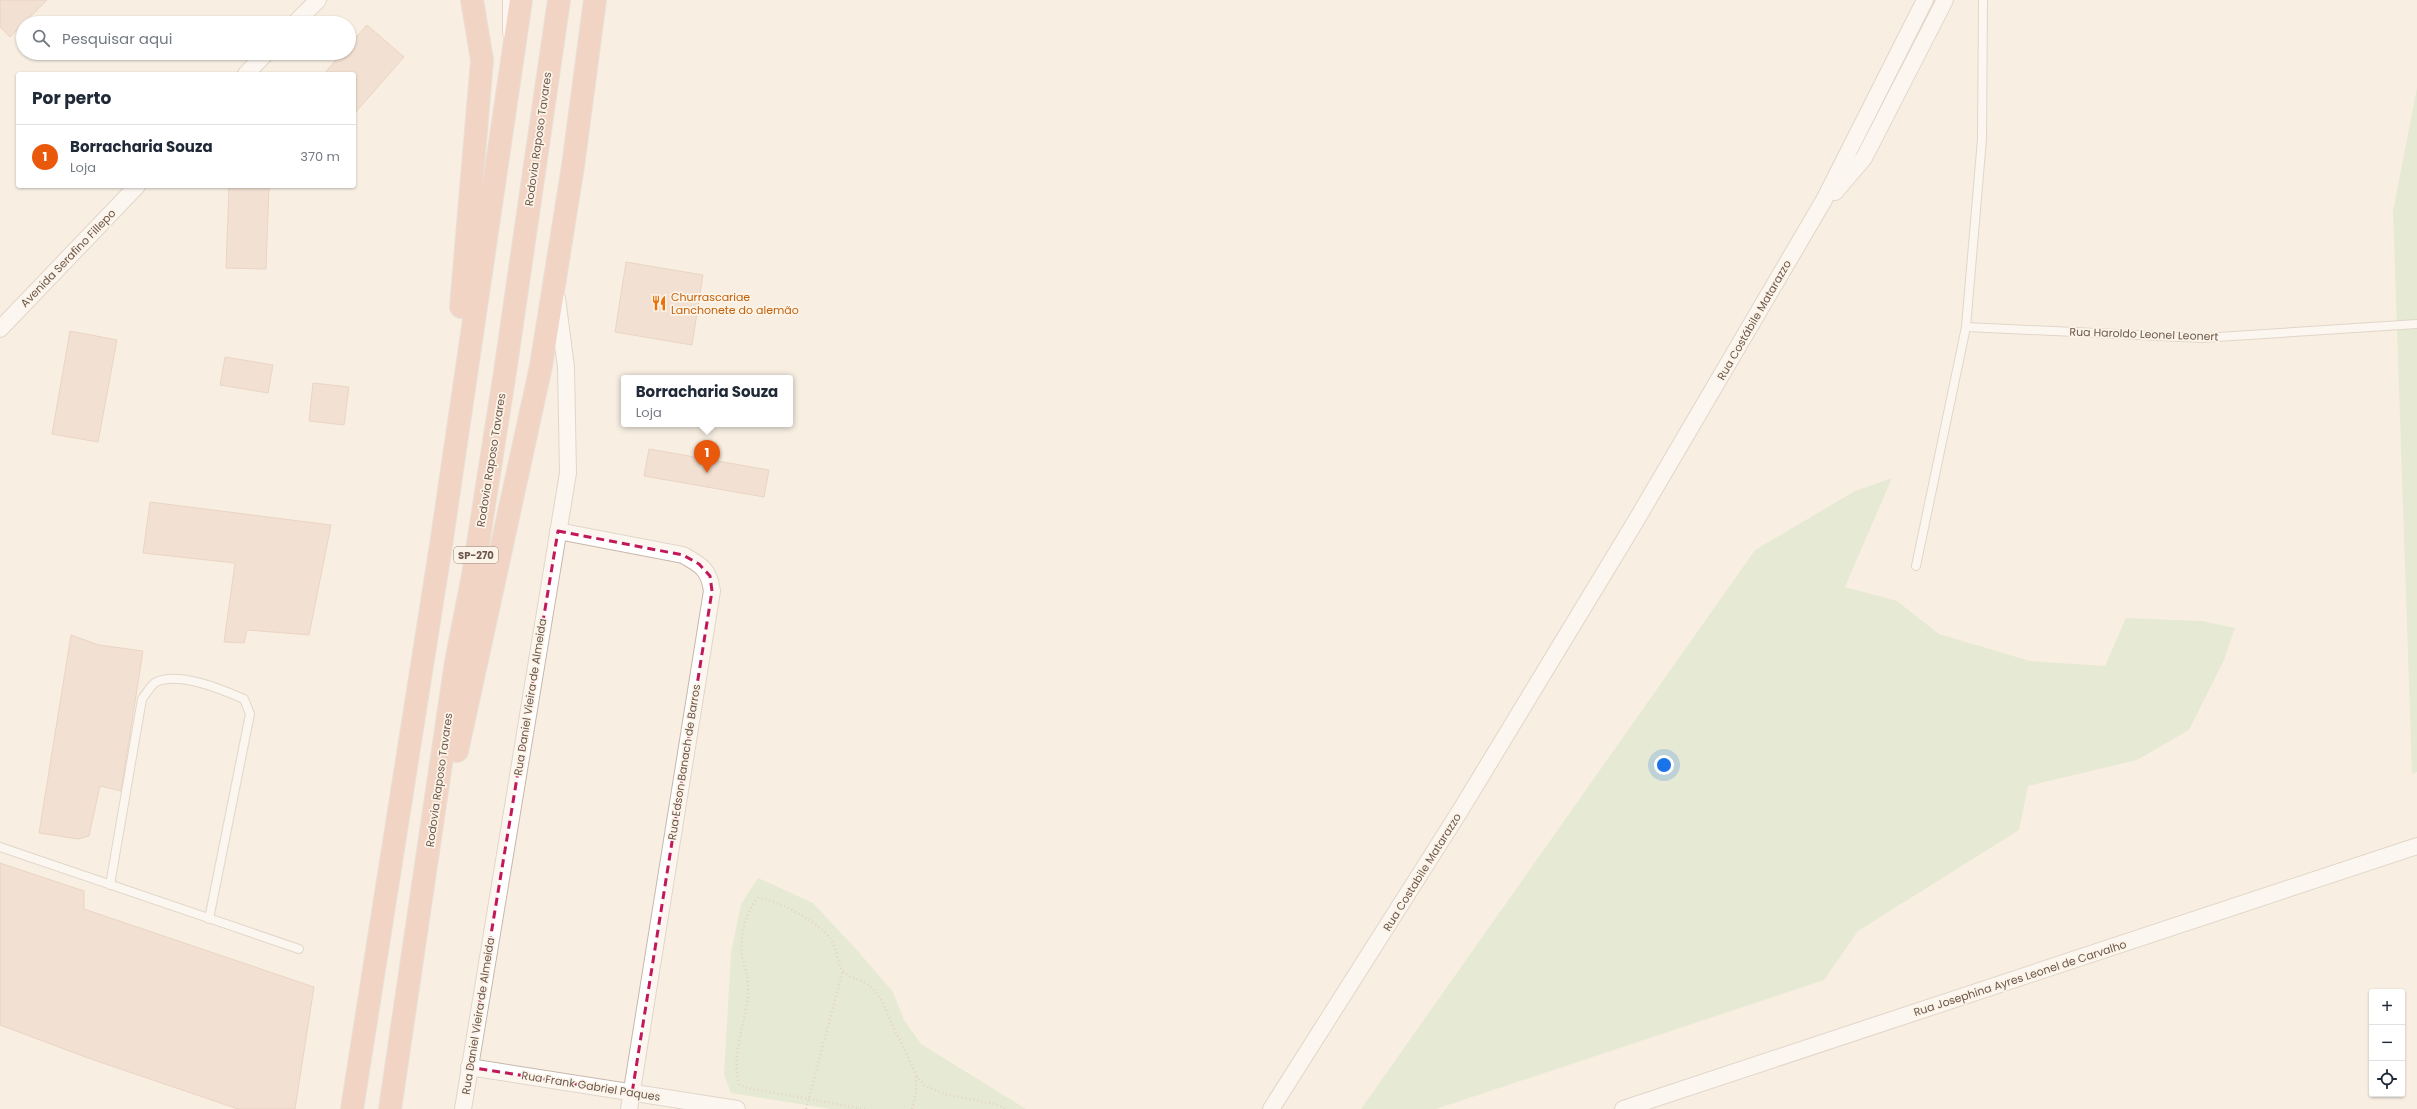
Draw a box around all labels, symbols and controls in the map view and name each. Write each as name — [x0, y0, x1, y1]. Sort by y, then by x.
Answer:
search box — [16, 16, 356, 60]
icon: search — [30, 27, 52, 49]
text: Pesquisar aqui — [62, 28, 172, 49]
street label: Rodovia Raposo Tavares — [521, 71, 555, 207]
text: Por perto — [32, 86, 111, 110]
text: Borracharia Souza — [70, 136, 213, 157]
text: 1 — [43, 147, 47, 166]
text: 370 m — [300, 147, 340, 166]
text: Loja — [70, 158, 96, 177]
street label: Avenida Serafino Fillepo — [17, 205, 119, 311]
street label: Rua Costábile Matarazzo — [1713, 257, 1795, 383]
place label: Churrascariae Lanchonete do alemão — [671, 289, 799, 318]
restaurant icon: Churrascariae Lanchonete do alemão — [650, 294, 668, 312]
street label: Rua Haroldo Leonel Leonert — [2069, 323, 2219, 345]
popup — [621, 375, 793, 427]
text: Borracharia Souza — [636, 381, 778, 402]
street label: Rodovia Raposo Tavares — [473, 392, 510, 528]
text: Loja — [636, 403, 662, 422]
pin: 1 — [694, 440, 720, 473]
road number: SP-270 — [454, 547, 498, 563]
street label: Rua Daniel Vieira de Almeida — [510, 617, 550, 777]
street label: Rua Edson Banach de Barros — [664, 683, 704, 841]
street label: Rodovia Raposo Tavares — [422, 712, 456, 848]
your location — [1654, 755, 1674, 775]
street label: Rua Costabile Matarazzo — [1379, 810, 1465, 934]
street label: Rua Daniel Vieira de Almeida — [458, 936, 498, 1096]
street label: Rua Josephina Ayres Leonel de Carvalho — [1911, 936, 2129, 1020]
map controls — [2369, 989, 2405, 1097]
button: + — [2369, 989, 2405, 1025]
button: − — [2369, 1025, 2405, 1061]
button: locate — [2369, 1061, 2405, 1097]
street label: Rua Frank Gabriel Paques — [520, 1067, 662, 1105]

